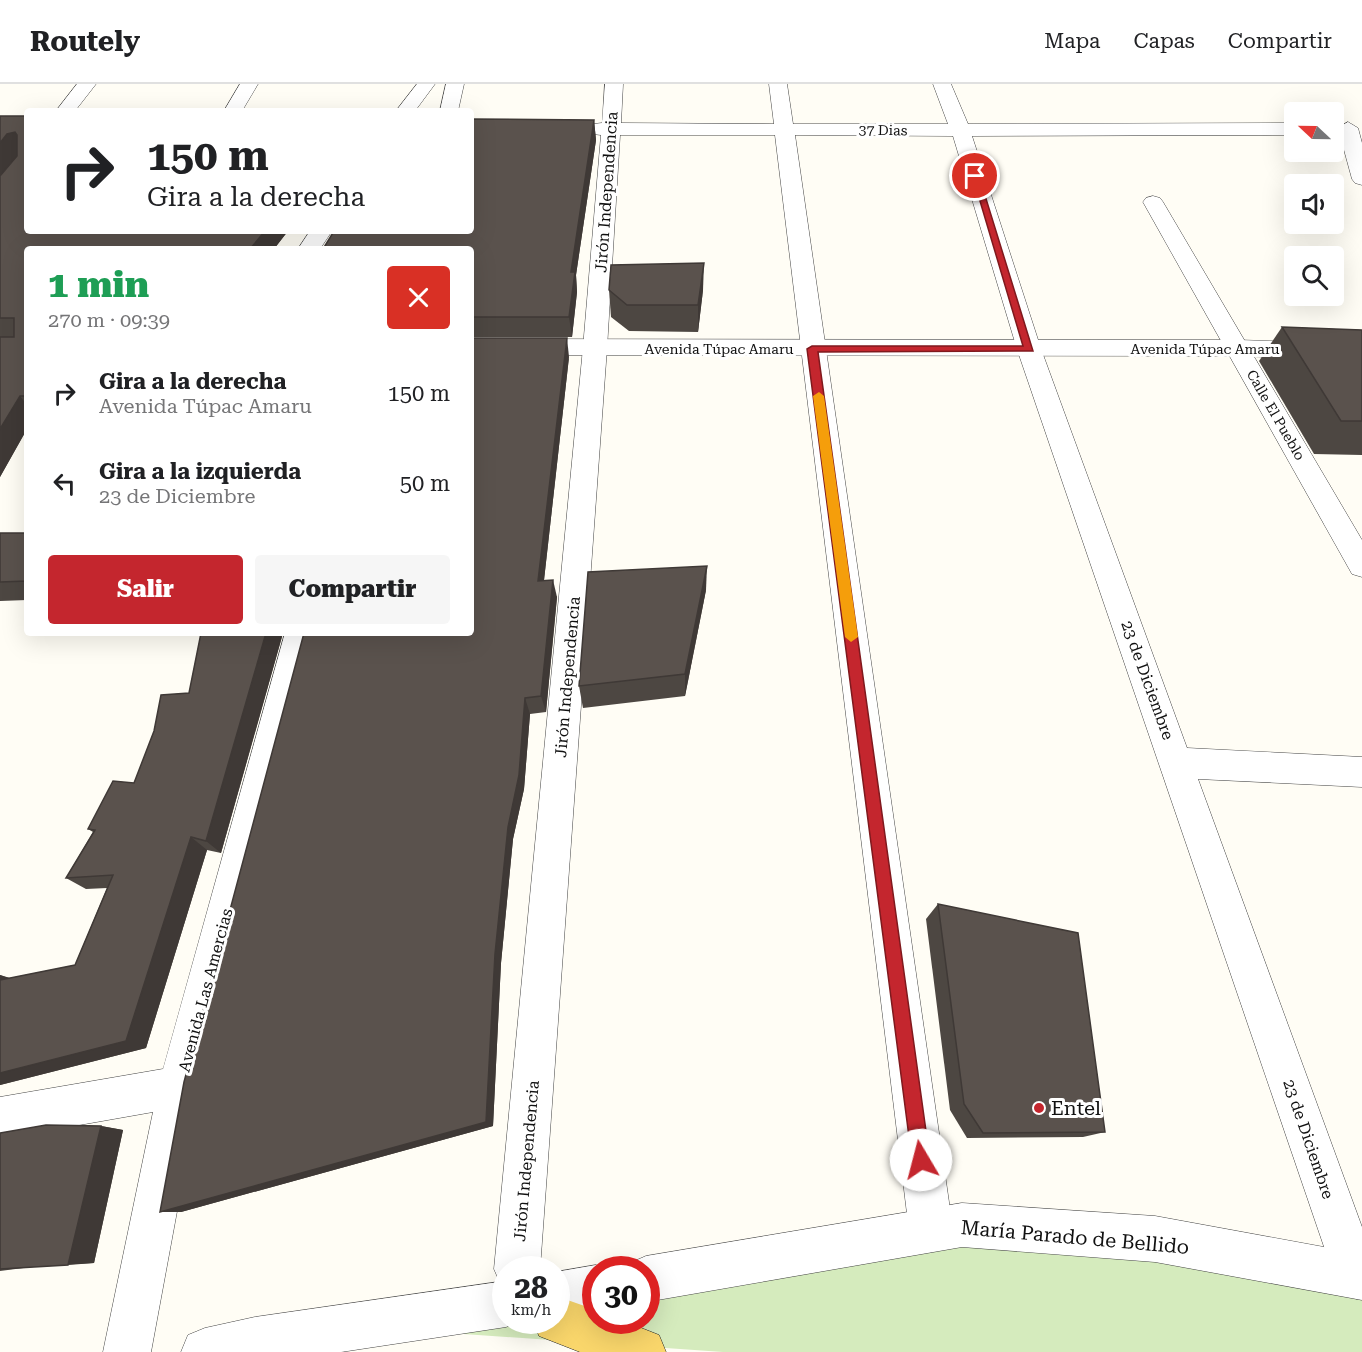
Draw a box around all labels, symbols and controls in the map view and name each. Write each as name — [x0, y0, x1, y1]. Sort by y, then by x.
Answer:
text: Routely — [30, 25, 140, 58]
text: Mapa — [1044, 29, 1100, 53]
text: Capas — [1133, 29, 1195, 53]
text: Compartir — [1228, 29, 1332, 53]
north arrow — [1284, 102, 1344, 162]
map controls — [1284, 102, 1344, 306]
street label: Jirón Independencia — [591, 110, 622, 273]
street label: 37 Dias — [858, 122, 908, 138]
text: 150 m — [147, 131, 269, 180]
icon: right — [48, 132, 126, 210]
pin — [949, 150, 1000, 201]
icon: arrive — [958, 159, 991, 192]
button: sound — [1284, 174, 1344, 234]
text: Gira a la derecha — [147, 181, 365, 213]
button: search — [1284, 246, 1344, 306]
text: 1 min — [48, 264, 149, 306]
button: close — [387, 266, 450, 329]
text: 270 m · 09:39 — [48, 308, 170, 332]
street label: Avenida Túpac Amaru — [645, 341, 794, 357]
street label: Avenida Túpac Amaru — [1131, 341, 1280, 357]
street label: Calle El Pueblo — [1244, 367, 1308, 463]
text: Gira a la derecha — [99, 369, 286, 394]
icon: right — [48, 377, 81, 410]
text: 150 m — [387, 381, 450, 406]
text: Avenida Túpac Amaru — [99, 394, 312, 418]
text: Gira a la izquierda — [99, 459, 301, 484]
icon: left — [48, 467, 81, 500]
text: 50 m — [400, 471, 450, 496]
text: 23 de Diciembre — [99, 484, 256, 508]
button: Salir — [48, 555, 243, 624]
button: Compartir — [255, 555, 450, 624]
street label: Jirón Independencia — [551, 595, 584, 758]
street label: 23 de Diciembre — [1117, 618, 1178, 742]
street label: Avenida Las Amercias — [174, 906, 237, 1074]
street label: 23 de Diciembre — [1279, 1077, 1338, 1202]
street label: Jirón Independencia — [510, 1079, 543, 1242]
place label: Entel — [1051, 1096, 1101, 1120]
marker: Entel — [1032, 1101, 1046, 1115]
position arrow — [889, 1128, 953, 1192]
street label: María Parado de Bellido — [960, 1215, 1190, 1259]
speed limit sign: 30 — [582, 1256, 660, 1334]
text: 28 — [514, 1270, 548, 1305]
text: km/h — [511, 1301, 551, 1319]

